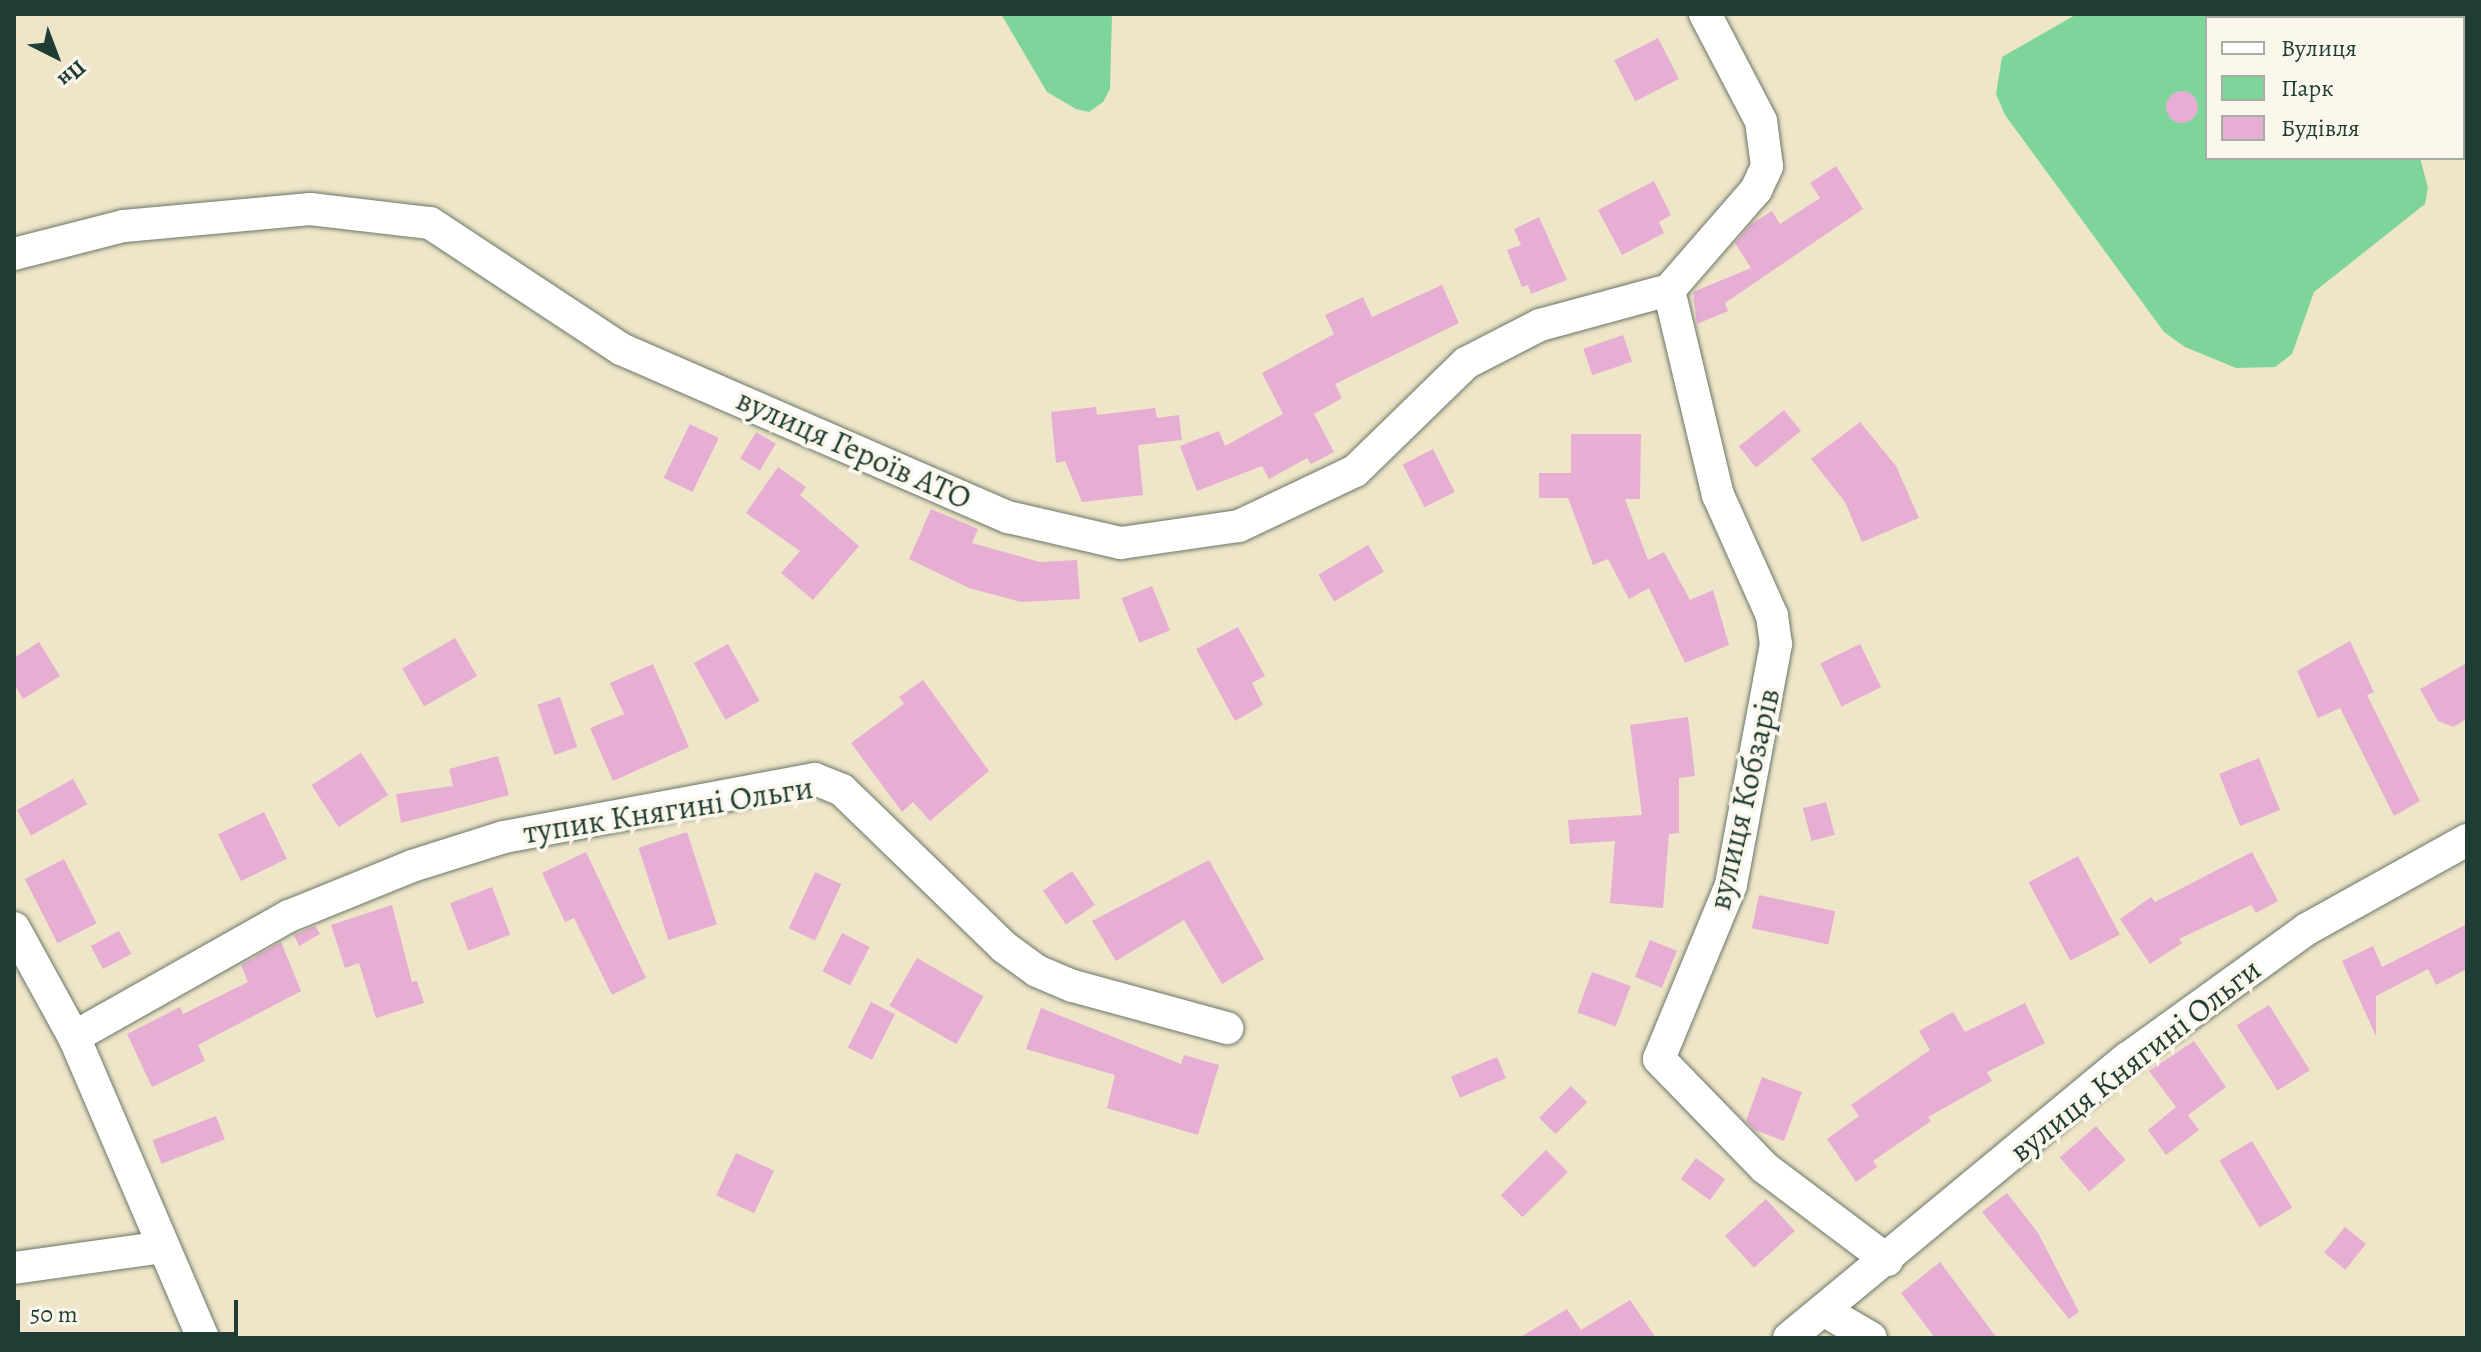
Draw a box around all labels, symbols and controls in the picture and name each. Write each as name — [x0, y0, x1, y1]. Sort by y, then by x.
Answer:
north arrow — [16, 16, 96, 96]
legend — [2205, 16, 2465, 160]
text: Вулиця — [2281, 32, 2357, 64]
text: Пн — [51, 53, 93, 95]
text: Парк — [2281, 72, 2334, 104]
text: Будівля — [2281, 112, 2360, 144]
street label: вулиця Героїв АТО — [731, 380, 977, 518]
street label: вулиця Кобзарів — [1700, 685, 1788, 913]
street label: тупик Княгині Ольги — [520, 768, 816, 852]
street label: вулиця Княгині Ольги — [2002, 950, 2268, 1170]
scale bar — [20, 1284, 242, 1334]
text: 50 m — [30, 1298, 78, 1330]

